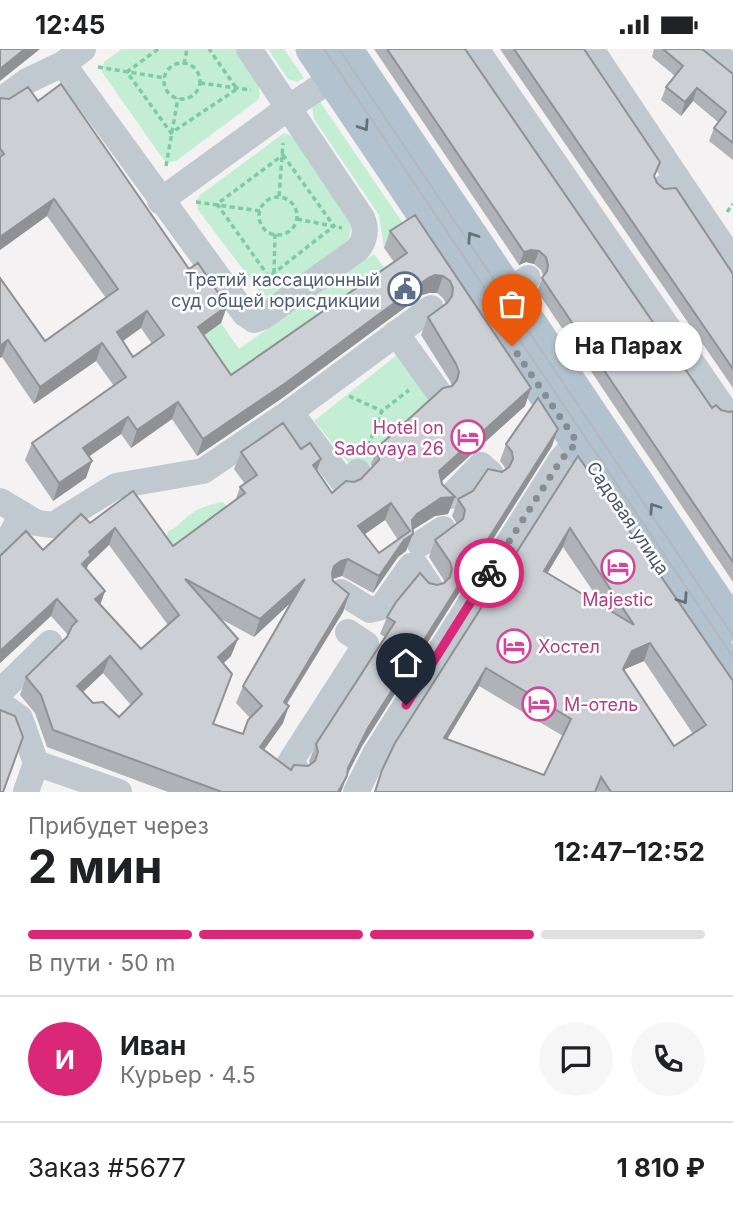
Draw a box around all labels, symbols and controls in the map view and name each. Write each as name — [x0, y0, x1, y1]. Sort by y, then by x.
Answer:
text: 12:45 — [35, 9, 105, 40]
one-way arrow — [356, 118, 368, 131]
one-way arrow — [468, 232, 481, 245]
place label: Третий кассационный суд общей юрисдикции — [171, 269, 380, 311]
public building icon: Третий кассационный суд общей юрисдикции — [386, 270, 424, 308]
pin — [482, 274, 542, 346]
icon: bag — [493, 285, 531, 323]
callout: На Парах — [554, 321, 701, 371]
text: На Парах — [575, 332, 682, 360]
place label: Hotel on Sadovaya 26 — [334, 417, 444, 459]
hotel icon: Hotel on Sadovaya 26 — [449, 418, 487, 456]
street label: Садовая улица — [582, 457, 674, 579]
one-way arrow — [649, 502, 662, 515]
courier — [454, 538, 524, 608]
hotel icon: Majestic — [599, 548, 637, 586]
icon: bike — [470, 554, 508, 592]
place label: Majestic — [582, 589, 654, 610]
one-way arrow — [674, 592, 687, 605]
hotel icon: Хостел — [495, 627, 533, 665]
pin — [376, 633, 436, 705]
place label: Хостел — [538, 636, 600, 657]
icon: home — [387, 644, 425, 682]
hotel icon: М-отель — [520, 685, 558, 723]
place label: М-отель — [564, 694, 638, 715]
text: Прибудет через — [28, 812, 209, 840]
text: 12:47–12:52 — [554, 836, 705, 867]
text: 2 мин — [28, 838, 163, 894]
text: В пути · 50 m — [28, 949, 175, 977]
button: chat — [539, 1022, 613, 1096]
button: phone — [631, 1022, 705, 1096]
text: Иван — [120, 1030, 186, 1061]
text: И — [55, 1044, 75, 1075]
text: Курьер · 4.5 — [120, 1061, 256, 1089]
text: Заказ #5677 — [28, 1152, 186, 1183]
text: 1 810 ₽ — [617, 1152, 705, 1183]

